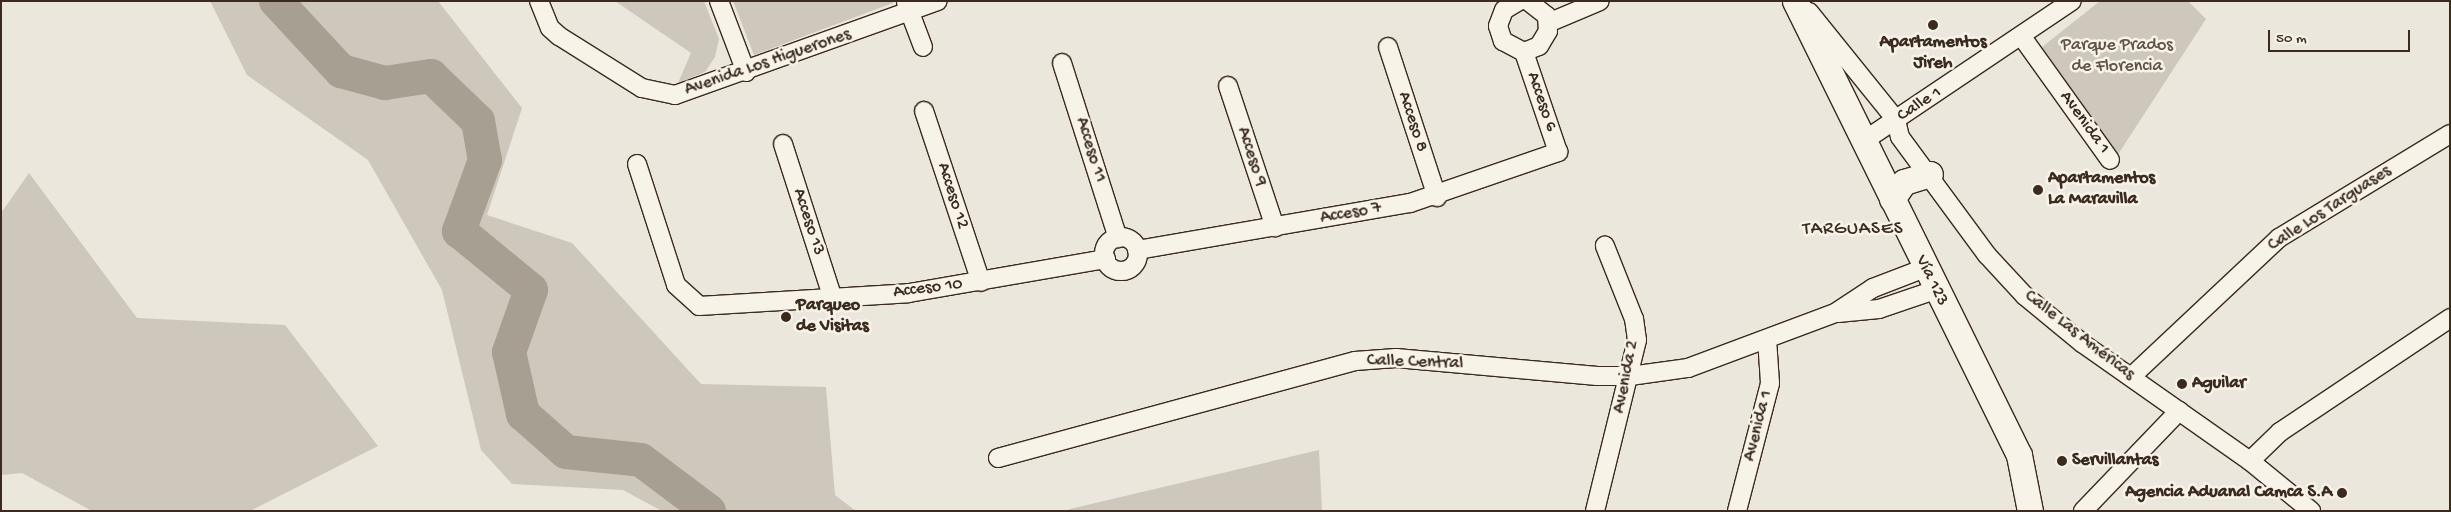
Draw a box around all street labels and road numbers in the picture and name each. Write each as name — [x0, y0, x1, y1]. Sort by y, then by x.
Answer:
street label: Avenida Los Higuerones — [682, 24, 854, 102]
street label: Acceso 6 — [1521, 69, 1561, 135]
street label: Calle 1 — [1894, 83, 1946, 127]
street label: Avenida 1 — [2054, 87, 2114, 159]
street label: Acceso 8 — [1392, 89, 1432, 155]
street label: Acceso 11 — [1069, 115, 1111, 185]
street label: Acceso 9 — [1231, 124, 1271, 190]
street label: Acceso 12 — [931, 160, 973, 232]
street label: Calle Los Targuases — [2264, 161, 2396, 257]
street label: Acceso 13 — [787, 186, 829, 258]
street label: Acceso 7 — [1319, 198, 1383, 230]
street label: Vía 123 — [1910, 252, 1952, 310]
street label: Acceso 10 — [892, 274, 964, 304]
street label: Calle Las Américas — [2019, 286, 2139, 386]
street label: Avenida 2 — [1609, 339, 1645, 415]
street label: Calle Central — [1366, 351, 1464, 375]
street label: Avenida 1 — [1740, 388, 1778, 464]

